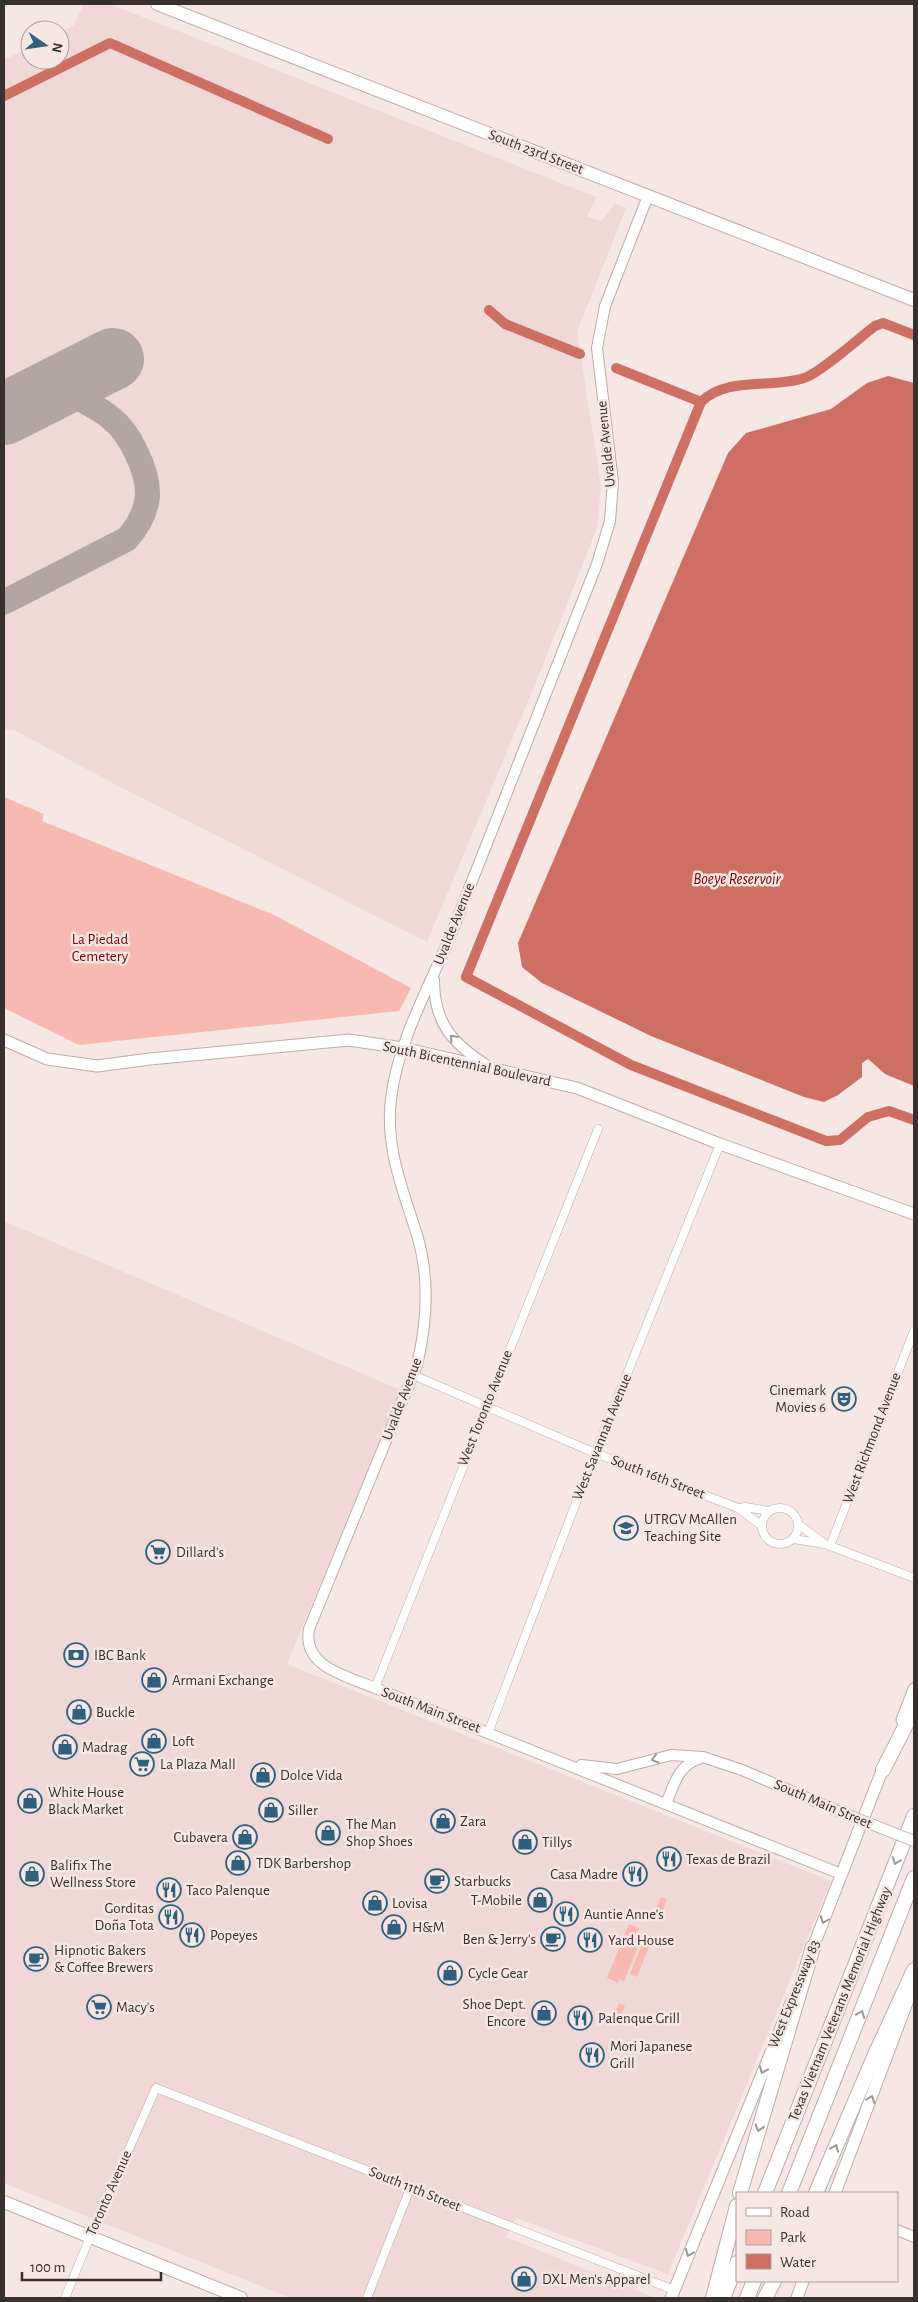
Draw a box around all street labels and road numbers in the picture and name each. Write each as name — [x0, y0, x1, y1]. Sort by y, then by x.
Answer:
street label: South 23rd Street — [487, 127, 586, 177]
street label: Uvalde Avenue — [594, 400, 618, 488]
street label: Uvalde Avenue — [431, 881, 477, 967]
street label: South Bicentennial Boulevard — [382, 1039, 553, 1089]
street label: West Toronto Avenue — [455, 1348, 515, 1468]
street label: Uvalde Avenue — [379, 1356, 425, 1442]
street label: West Richmond Avenue — [840, 1370, 904, 1505]
street label: West Savannah Avenue — [570, 1371, 634, 1502]
street label: South 16th Street — [609, 1452, 707, 1502]
street label: South Main Street — [379, 1684, 483, 1736]
street label: South Main Street — [772, 1777, 874, 1831]
street label: Texas Vietnam Veterans Memorial Highway — [786, 1884, 894, 2123]
street label: West Expressway 83 — [765, 1938, 823, 2050]
street label: Toronto Avenue — [84, 2148, 134, 2238]
street label: South 11th Street — [367, 2164, 463, 2214]

